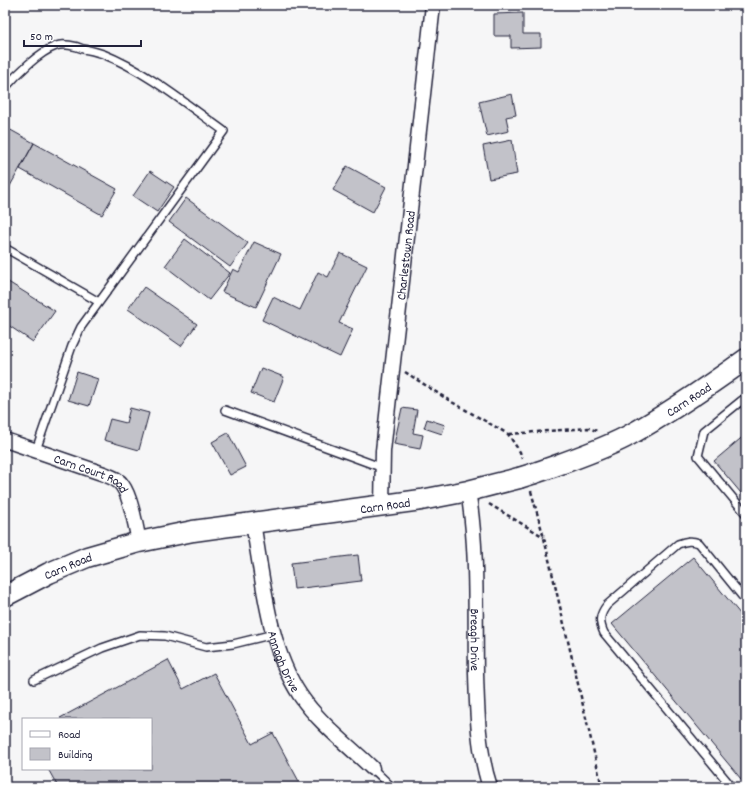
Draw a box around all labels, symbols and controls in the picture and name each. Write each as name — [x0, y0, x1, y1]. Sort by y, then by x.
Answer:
scale bar — [24, 22, 141, 48]
text: 50 m — [30, 29, 53, 46]
street label: Charlestown Road — [393, 210, 422, 301]
street label: Carn Road — [663, 379, 716, 423]
street label: Carn Court Road — [51, 450, 132, 497]
street label: Carn Road — [359, 495, 412, 520]
street label: Carn Road — [41, 549, 95, 586]
street label: Breagh Drive — [464, 608, 483, 671]
street label: Annagh Drive — [261, 629, 303, 697]
legend — [22, 718, 152, 770]
text: Road — [58, 727, 80, 744]
text: Building — [58, 747, 93, 764]

